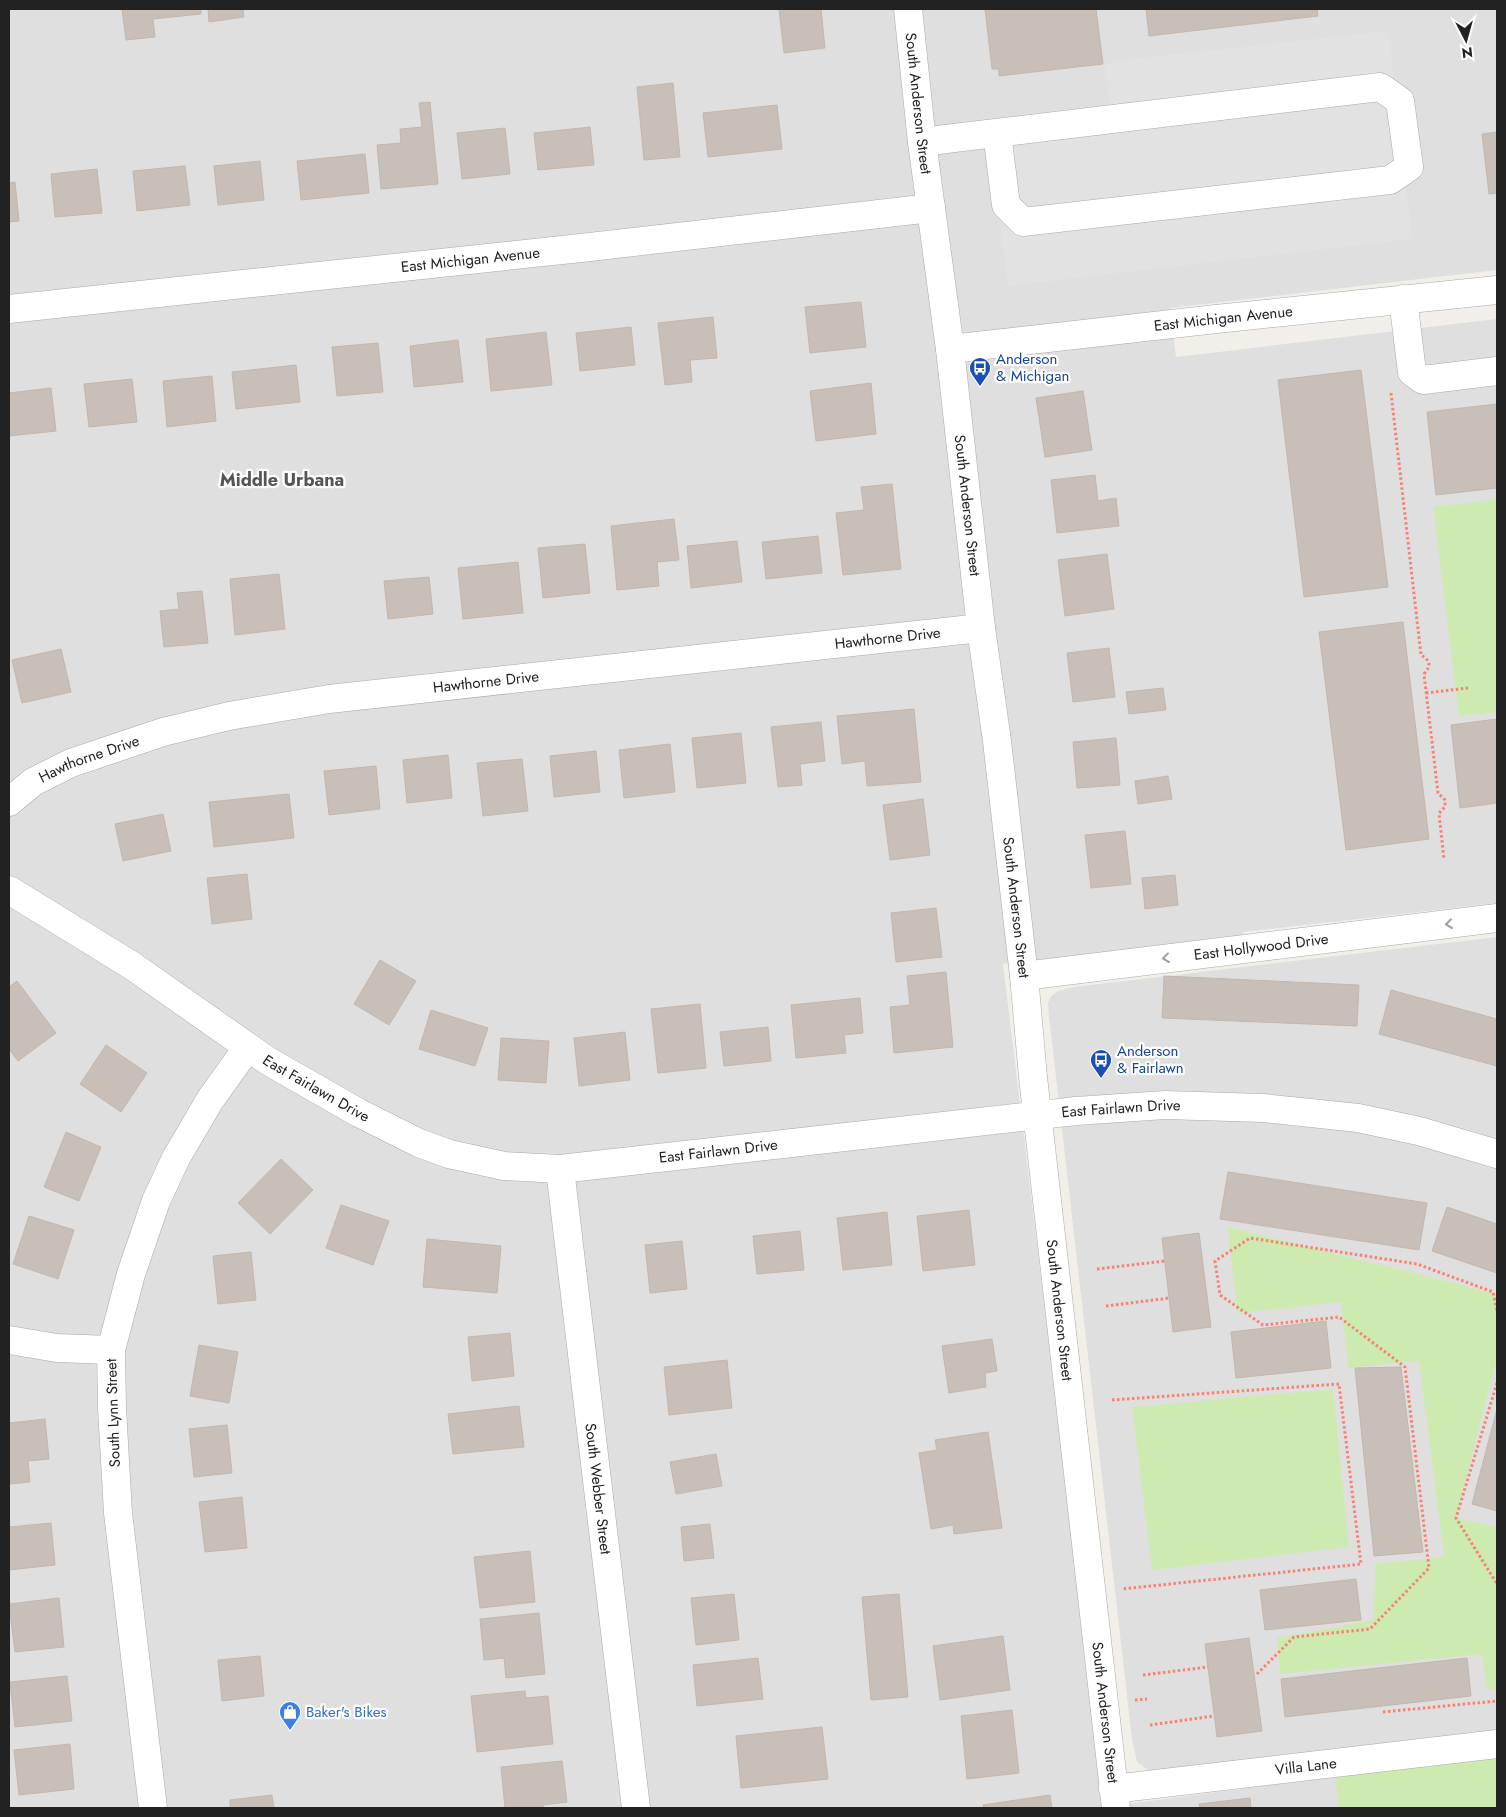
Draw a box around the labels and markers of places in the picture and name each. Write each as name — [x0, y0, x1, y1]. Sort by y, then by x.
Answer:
place label: Anderson & Michigan — [996, 348, 1069, 387]
bus stop icon: Anderson & Michigan — [968, 356, 992, 387]
place label: Anderson & Fairlawn — [1117, 1040, 1184, 1079]
bus stop icon: Anderson & Fairlawn — [1089, 1048, 1113, 1079]
shop icon: Baker's Bikes — [278, 1700, 302, 1731]
place label: Baker's Bikes — [306, 1701, 387, 1723]

